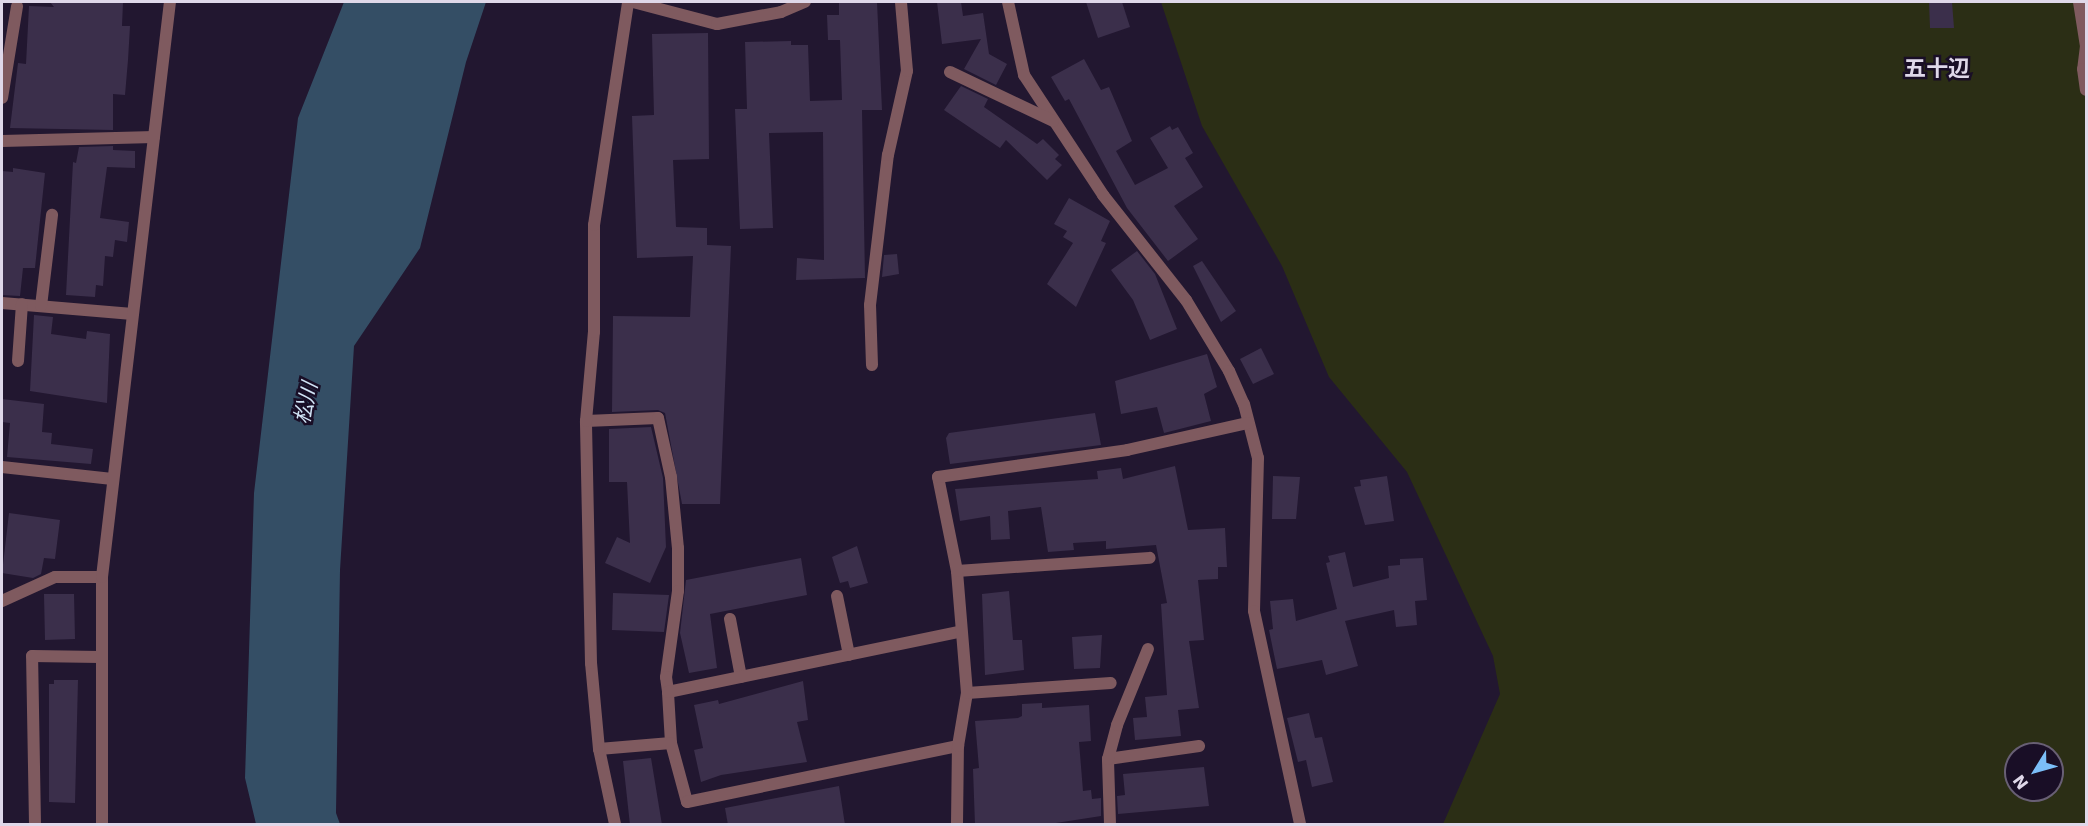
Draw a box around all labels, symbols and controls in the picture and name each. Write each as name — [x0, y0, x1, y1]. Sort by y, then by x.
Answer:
district label: 五十辺 — [1904, 56, 1970, 82]
water label: 松川 — [289, 380, 323, 426]
north arrow — [2004, 742, 2064, 802]
text: N — [2009, 771, 2032, 793]

